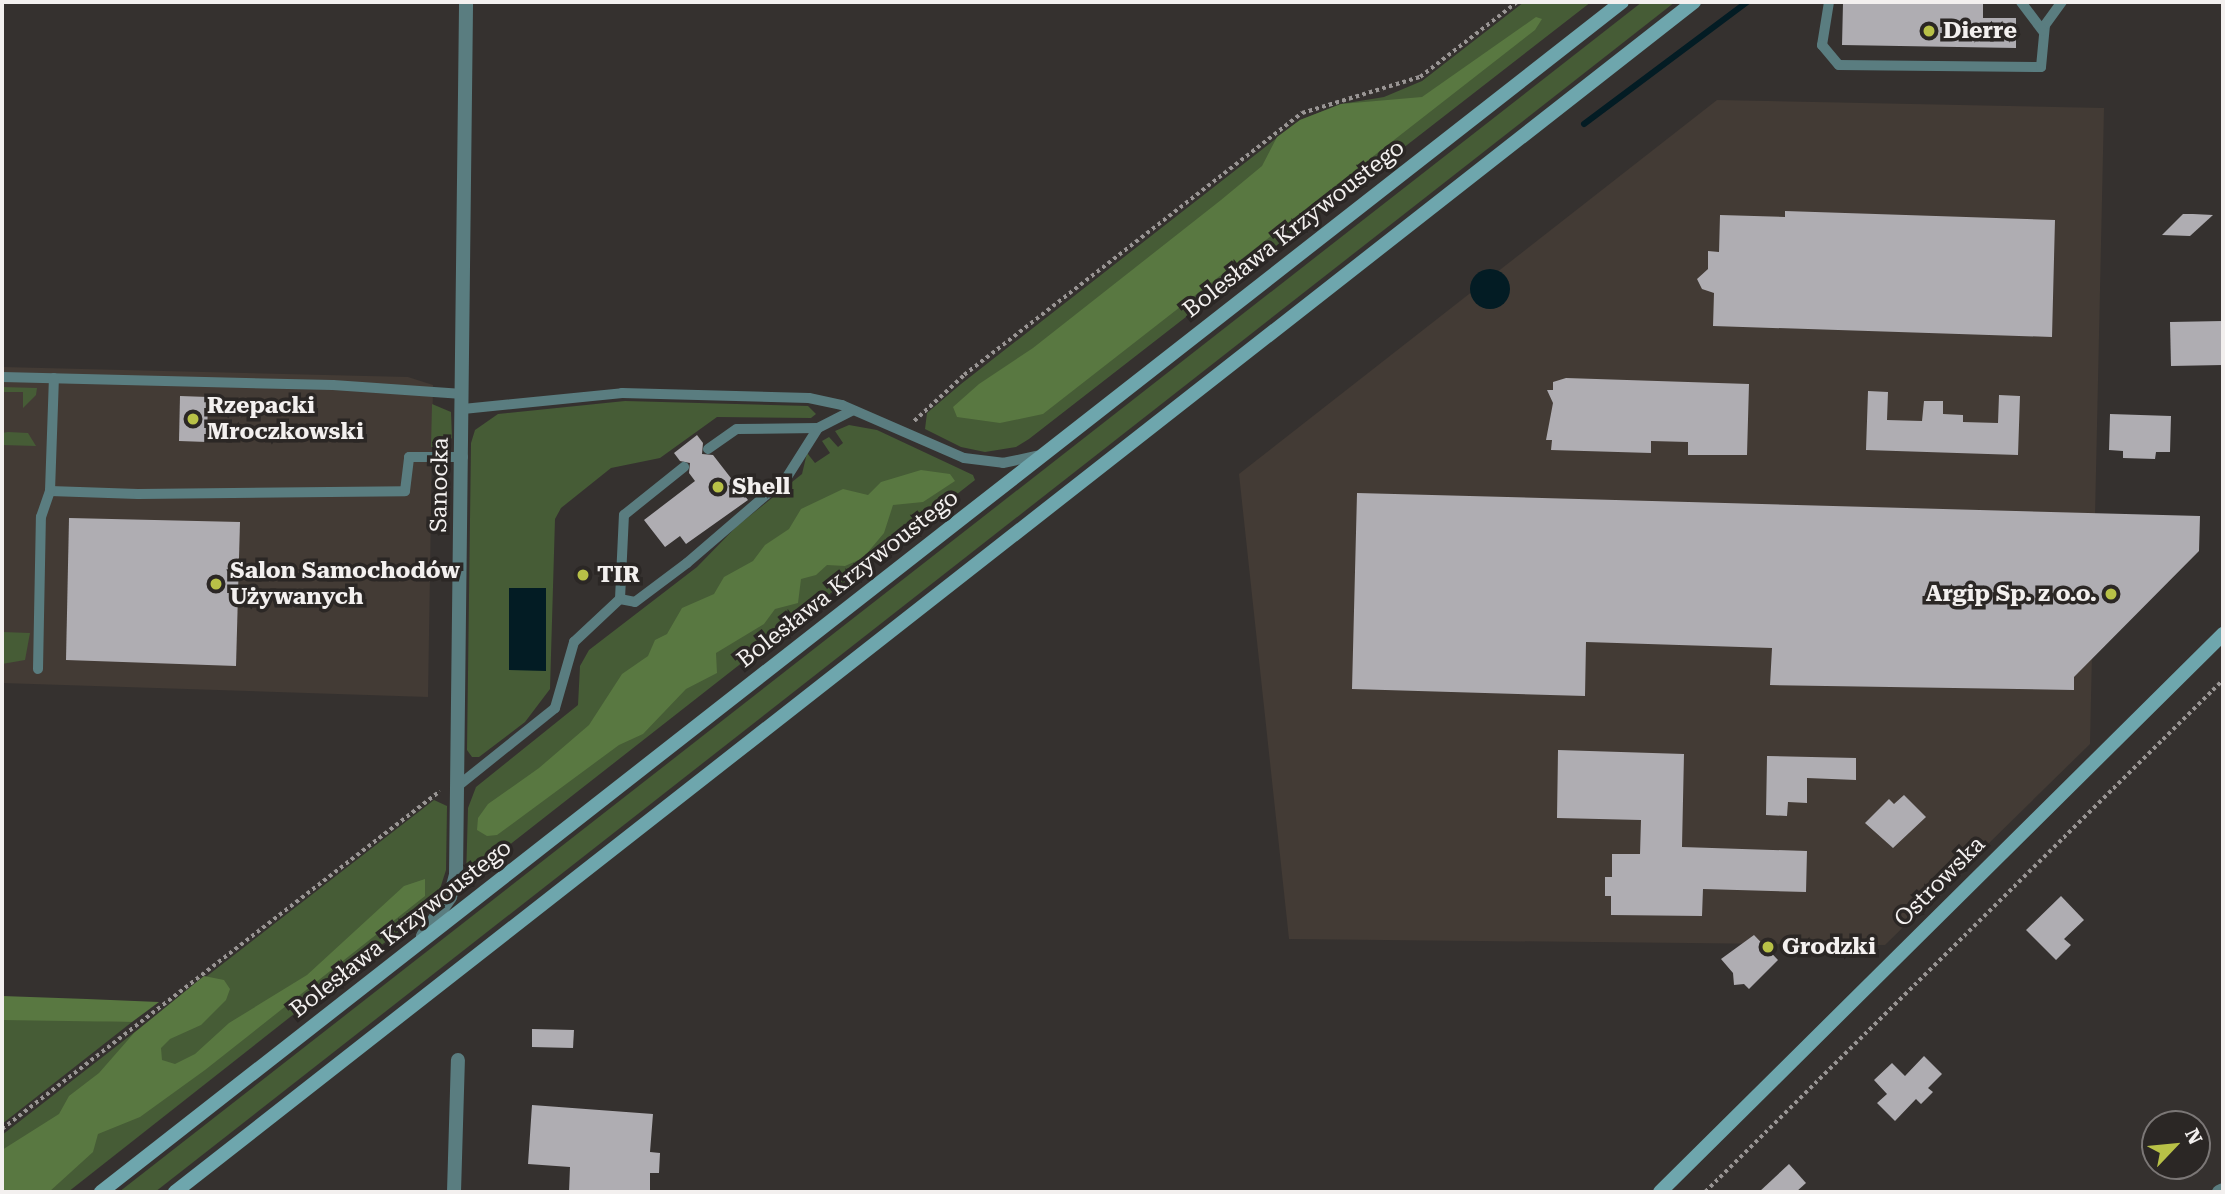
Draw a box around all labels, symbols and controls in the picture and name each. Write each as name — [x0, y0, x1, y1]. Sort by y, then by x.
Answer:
place label: Dierre — [1943, 17, 2017, 45]
marker: Dierre — [1921, 23, 1937, 39]
street label: Bolesława Krzywoustego — [1178, 134, 1410, 324]
place label: Rzepacki Mroczkowski — [207, 392, 364, 446]
marker: Rzepacki Mroczkowski — [185, 411, 201, 427]
street label: Sanocka — [425, 437, 455, 533]
place label: Shell — [732, 473, 790, 501]
marker: Shell — [710, 479, 726, 495]
street label: Bolesława Krzywoustego — [732, 484, 964, 674]
place label: Salon Samochodów Używanych — [230, 557, 460, 611]
place label: TIR — [597, 561, 640, 589]
marker: TIR — [575, 567, 591, 583]
marker: Salon Samochodów Używanych — [208, 576, 224, 592]
place label: Argip Sp. z o.o. — [1926, 580, 2097, 608]
marker: Argip Sp. z o.o. — [2103, 586, 2119, 602]
street label: Ostrowska — [1889, 831, 1991, 933]
street label: Bolesława Krzywoustego — [285, 834, 517, 1024]
place label: Grodzki — [1782, 933, 1876, 961]
marker: Grodzki — [1760, 939, 1776, 955]
north arrow — [2141, 1110, 2211, 1180]
text: N — [2180, 1125, 2207, 1148]

